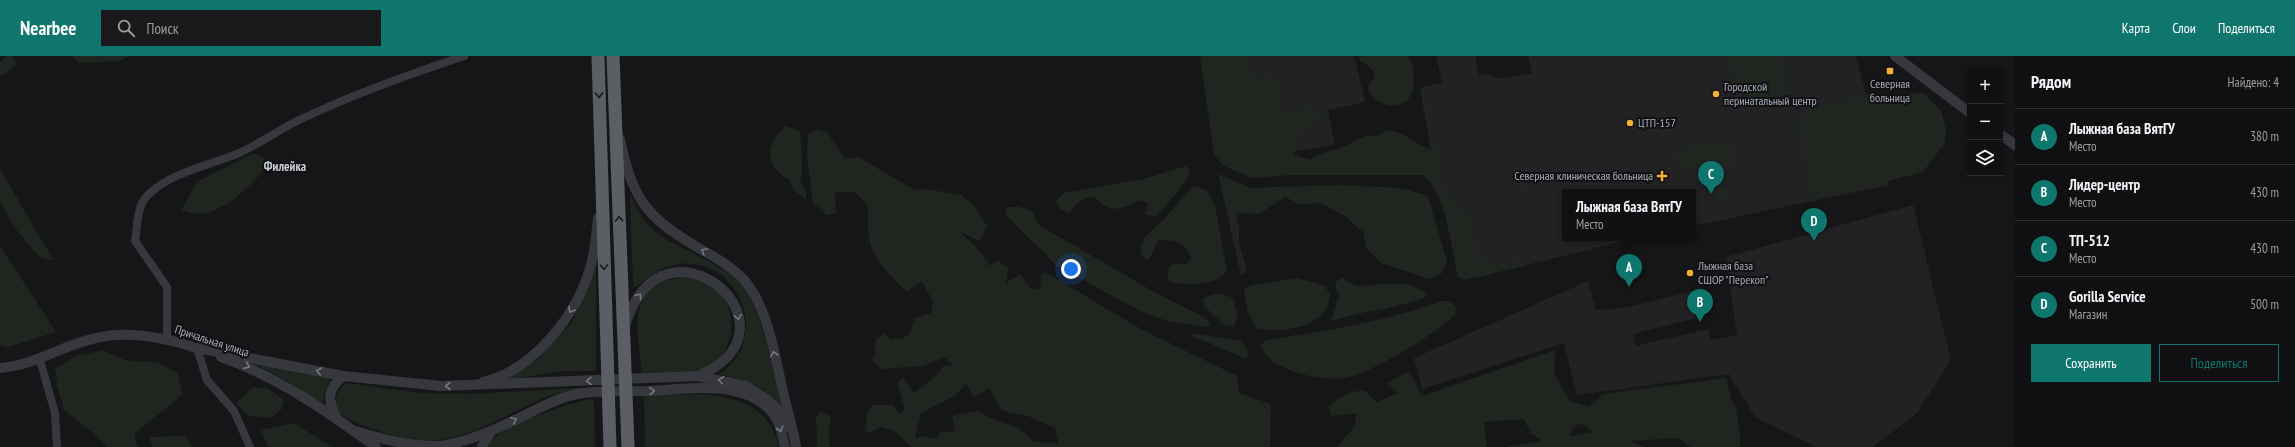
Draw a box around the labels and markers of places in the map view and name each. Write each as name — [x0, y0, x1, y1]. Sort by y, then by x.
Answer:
marker: Северная больница — [1885, 66, 1895, 76]
place label: Северная больница — [1870, 76, 1910, 105]
place label: Городской перинатальный центр — [1724, 79, 1817, 108]
marker: Городской перинатальный центр — [1711, 89, 1721, 99]
place label: ЦТП-157 — [1638, 115, 1676, 130]
marker: ЦТП-157 — [1625, 118, 1635, 128]
pin: C — [1698, 161, 1724, 194]
place label: Северная клиническая больница — [1514, 168, 1653, 183]
marker: Северная клиническая больница — [1656, 170, 1668, 182]
pin: D — [1801, 208, 1827, 241]
pin: A — [1616, 254, 1642, 287]
place label: Лыжная база СШОР "Перекоп" — [1697, 258, 1769, 287]
marker: Лыжная база СШОР "Перекоп" — [1685, 268, 1695, 278]
pin: B — [1687, 289, 1713, 322]

